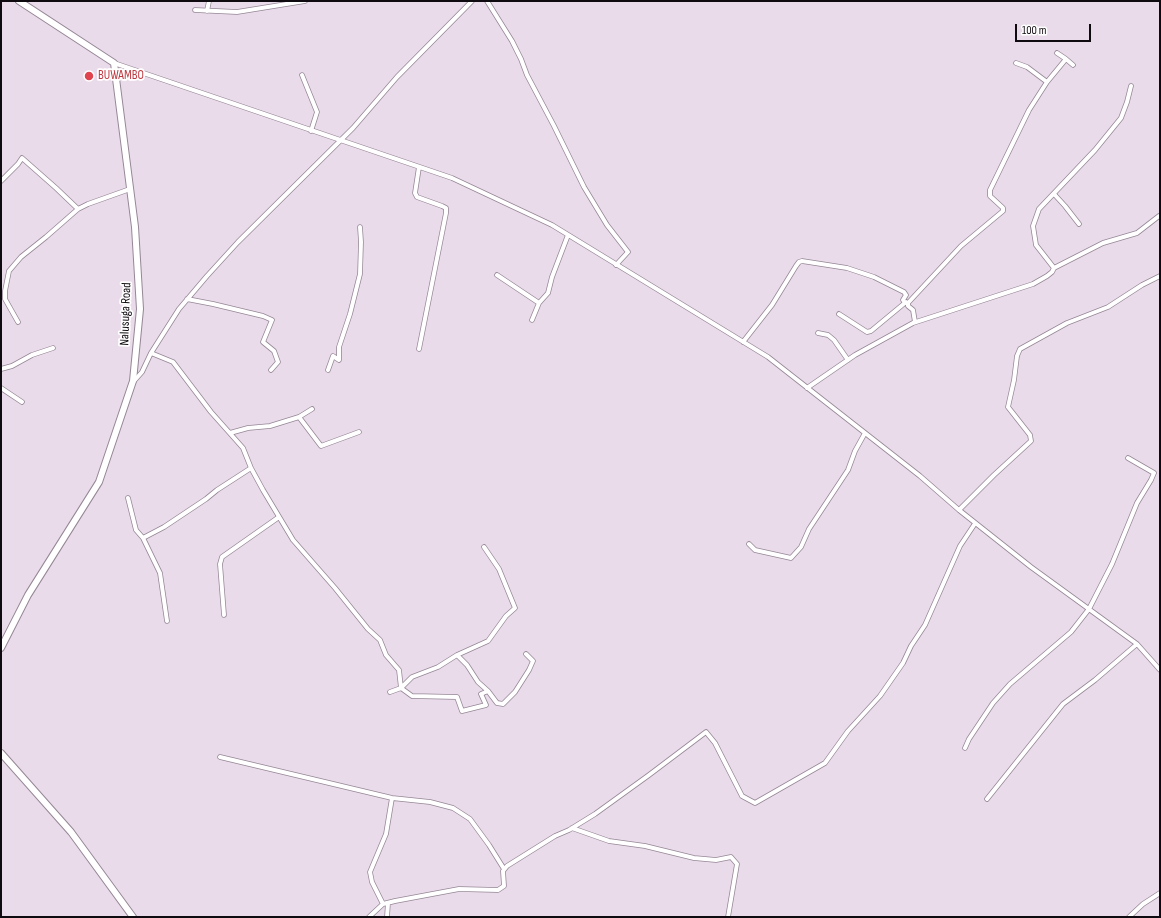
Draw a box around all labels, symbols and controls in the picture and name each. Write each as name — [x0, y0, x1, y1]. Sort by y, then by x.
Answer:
scale bar — [1017, 16, 1093, 42]
text: 100 m — [1022, 23, 1047, 38]
place label: BUWAMBO — [98, 68, 144, 84]
marker: BUWAMBO — [83, 70, 95, 82]
street label: Nalusuga Road — [117, 282, 135, 346]

